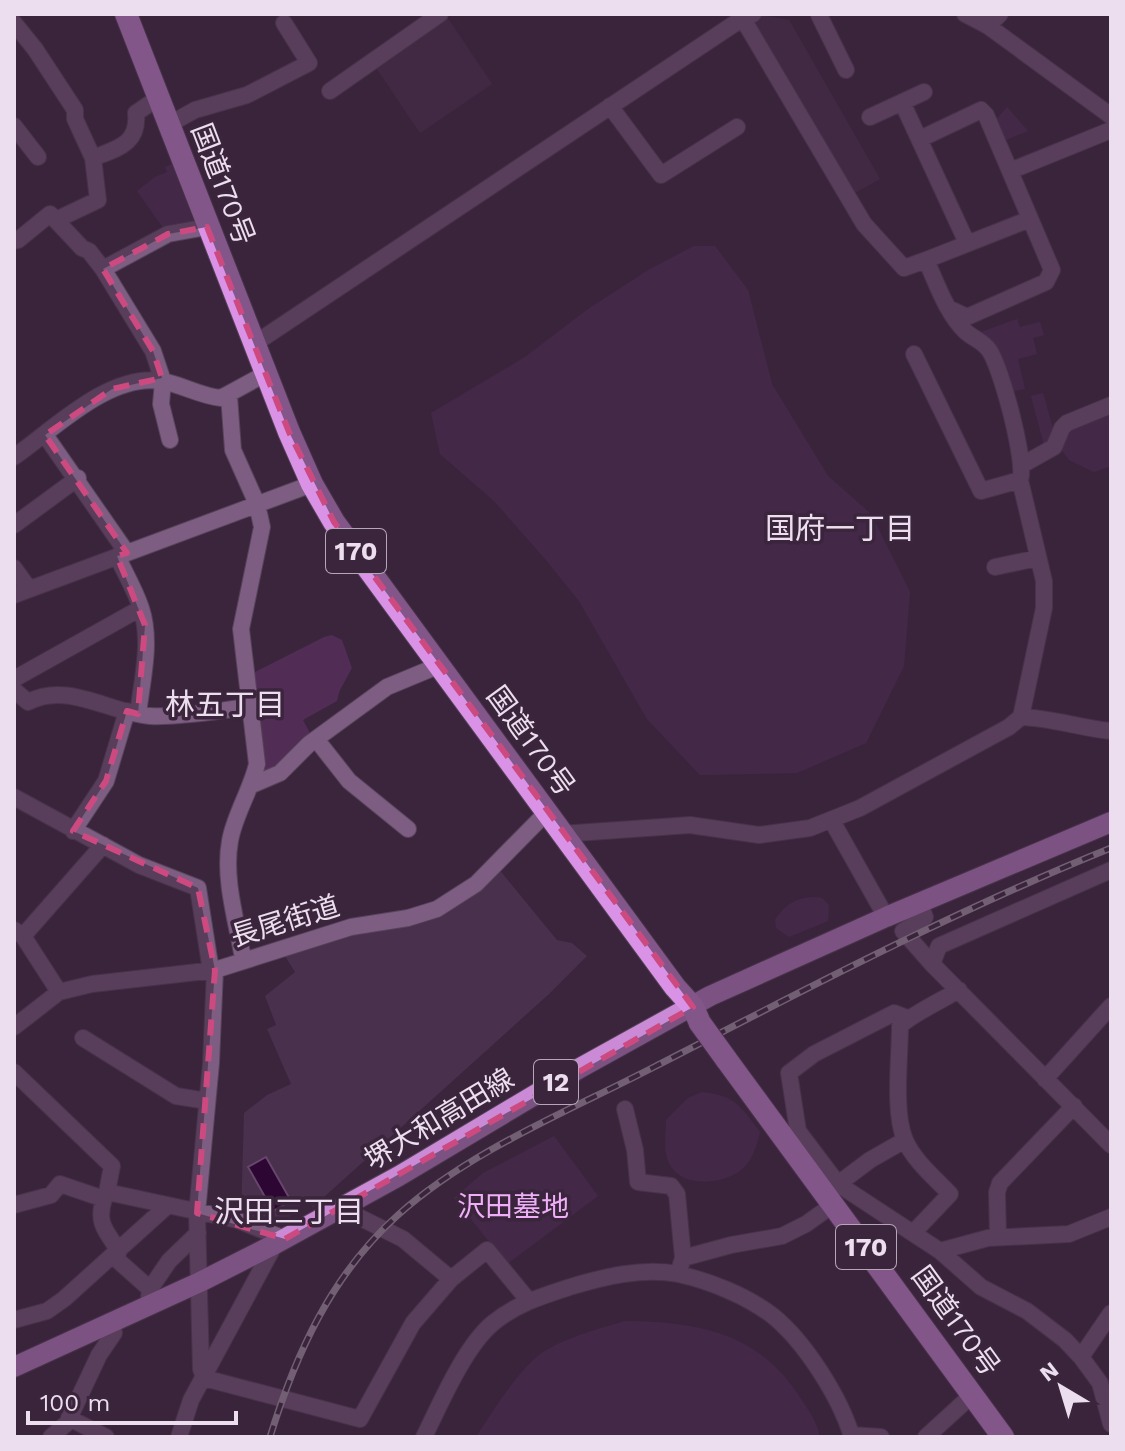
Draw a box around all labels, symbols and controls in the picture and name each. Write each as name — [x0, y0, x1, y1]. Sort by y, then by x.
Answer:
street label: 国道170号 — [185, 119, 261, 249]
district label: 国府一丁目 — [765, 511, 915, 546]
road number: 170 — [326, 529, 386, 573]
street label: 国道170号 — [480, 680, 582, 802]
district label: 林五丁目 — [165, 687, 285, 722]
street label: 長尾街道 — [227, 889, 343, 953]
road number: 12 — [534, 1060, 578, 1104]
street label: 堺大和高田線 — [358, 1062, 520, 1176]
park label: 沢田墓地 — [457, 1190, 569, 1223]
district label: 沢田三丁目 — [214, 1194, 364, 1229]
road number: 170 — [836, 1225, 896, 1269]
street label: 国道170号 — [905, 1260, 1007, 1382]
north arrow — [1021, 1347, 1101, 1427]
text: N — [1035, 1357, 1063, 1387]
scale bar — [28, 1375, 236, 1425]
text: 100 m — [40, 1389, 110, 1417]

